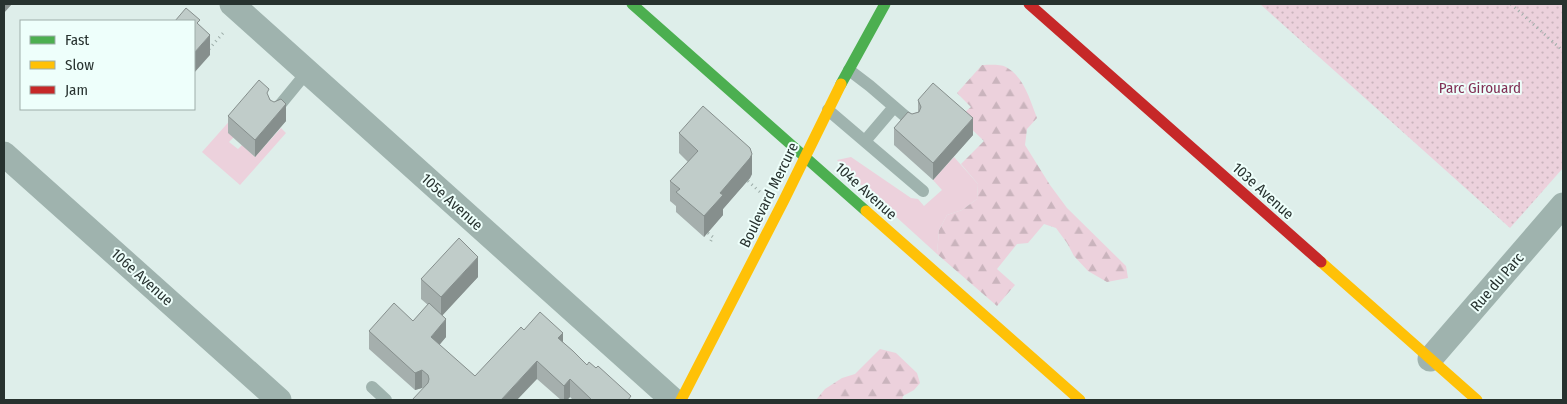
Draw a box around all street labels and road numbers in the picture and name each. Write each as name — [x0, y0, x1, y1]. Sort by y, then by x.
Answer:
street label: Boulevard Mercure — [736, 140, 802, 250]
street label: 104e Avenue — [831, 159, 901, 223]
street label: 103e Avenue — [1229, 159, 1297, 223]
street label: 105e Avenue — [418, 170, 486, 234]
street label: 106e Avenue — [107, 245, 177, 309]
street label: Rue du Parc — [1467, 248, 1528, 315]

